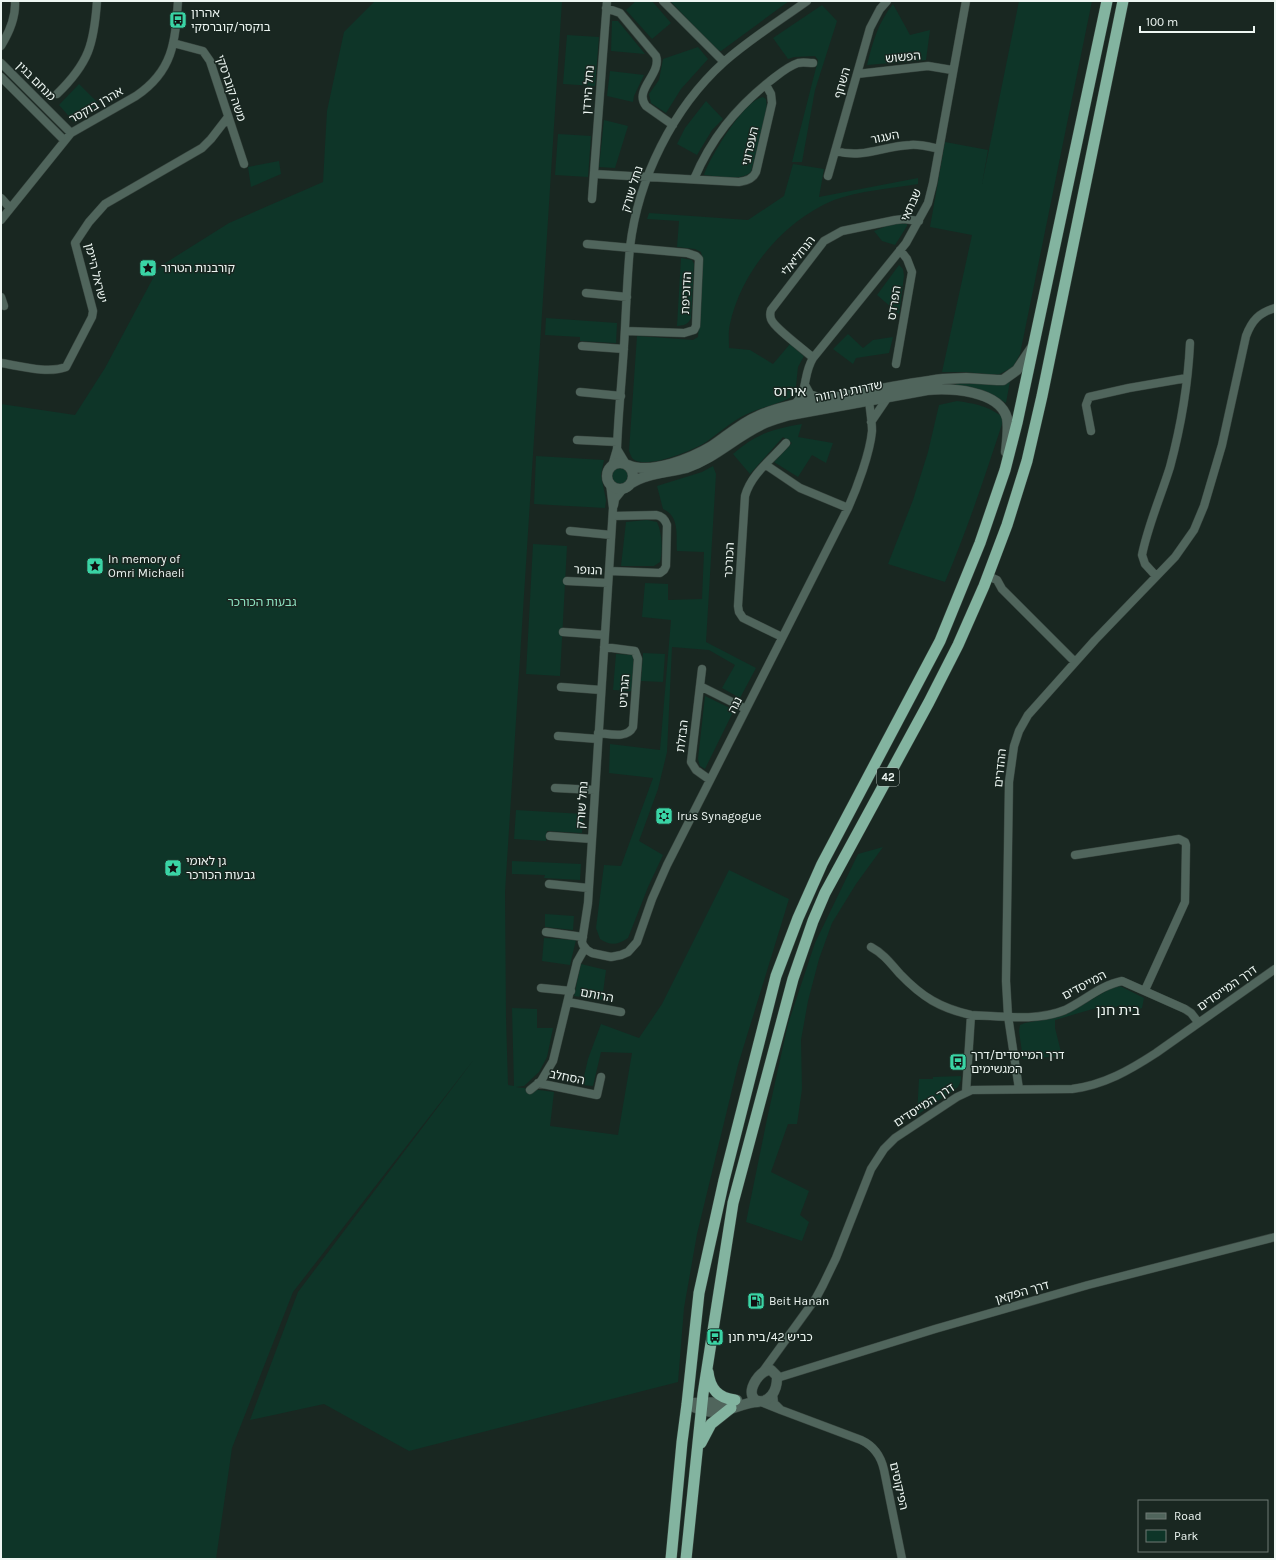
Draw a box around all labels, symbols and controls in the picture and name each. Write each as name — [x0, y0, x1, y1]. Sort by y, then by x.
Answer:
place label: אהרון בוקסר/קוברסקי — [191, 6, 271, 34]
scale bar — [1140, 8, 1254, 34]
bus stop icon: אהרון בוקסר/קוברסקי — [168, 10, 188, 30]
text: 100 m — [1146, 15, 1178, 29]
street label: הפשוש — [884, 48, 922, 66]
street label: משה קוברסקי — [213, 53, 249, 123]
street label: מנחם בגין — [13, 58, 59, 104]
street label: נחל הירדן — [579, 65, 597, 115]
street label: השחף — [831, 66, 853, 100]
street label: אהרן בוקסר — [66, 84, 126, 126]
street label: העפרוני — [739, 125, 761, 167]
street label: העגור — [869, 127, 901, 147]
street label: נחל שורק — [618, 164, 646, 214]
street label: שבתאי — [898, 186, 924, 224]
street label: הנחליאלי — [778, 233, 818, 279]
street label: ישראל היימן — [82, 241, 110, 305]
place icon: קורבנות הטרור — [138, 258, 158, 278]
place label: קורבנות הטרור — [161, 261, 235, 275]
street label: הדוכיפת — [678, 271, 694, 315]
street label: הפרדס — [884, 285, 904, 321]
street label: שדרות גן רווה — [814, 378, 884, 404]
district label: אירוס — [774, 383, 807, 400]
street label: הכורכר — [721, 542, 737, 578]
place label: In memory of Omri Michaeli — [108, 552, 185, 580]
place icon: In memory of Omri Michaeli — [85, 556, 105, 576]
street label: הנופר — [573, 562, 603, 578]
park label: גבעות הכורכר — [228, 595, 297, 609]
street label: הגרניט — [616, 674, 632, 708]
street label: נגה — [725, 694, 745, 716]
street label: הבזלת — [673, 719, 691, 753]
street label: ההדרים — [991, 748, 1009, 788]
road number: 42 — [877, 768, 899, 786]
street label: נחל שורק — [573, 781, 591, 829]
synagogue icon: Irus Synagogue — [654, 806, 674, 826]
place label: Irus Synagogue — [677, 809, 761, 823]
place label: גן לאומי גבעות הכורכר — [186, 854, 255, 882]
place icon: גן לאומי גבעות הכורכר — [163, 858, 183, 878]
street label: דרך המייסדים — [1194, 962, 1260, 1014]
street label: המייסדים — [1060, 968, 1108, 1002]
street label: הרותם — [579, 985, 615, 1005]
district label: בית חנן — [1096, 1002, 1140, 1019]
place label: דרך המייסדים/דרך המגשימים — [971, 1048, 1065, 1076]
bus stop icon: דרך המייסדים/דרך המגשימים — [948, 1052, 968, 1072]
street label: הסחלב — [548, 1067, 586, 1087]
street label: דרך המייסדים — [891, 1080, 957, 1130]
street label: דרך הפקאן — [993, 1278, 1051, 1306]
fuel station icon: Beit Hanan — [746, 1291, 766, 1311]
place label: Beit Hanan — [769, 1294, 829, 1308]
bus stop icon: כביש 42/בית חנן — [705, 1327, 725, 1347]
place label: כביש 42/בית חנן — [728, 1330, 813, 1344]
street label: הפיקוסים — [887, 1461, 911, 1511]
legend — [1138, 1500, 1268, 1552]
text: Road — [1174, 1509, 1202, 1523]
text: Park — [1174, 1529, 1199, 1543]

